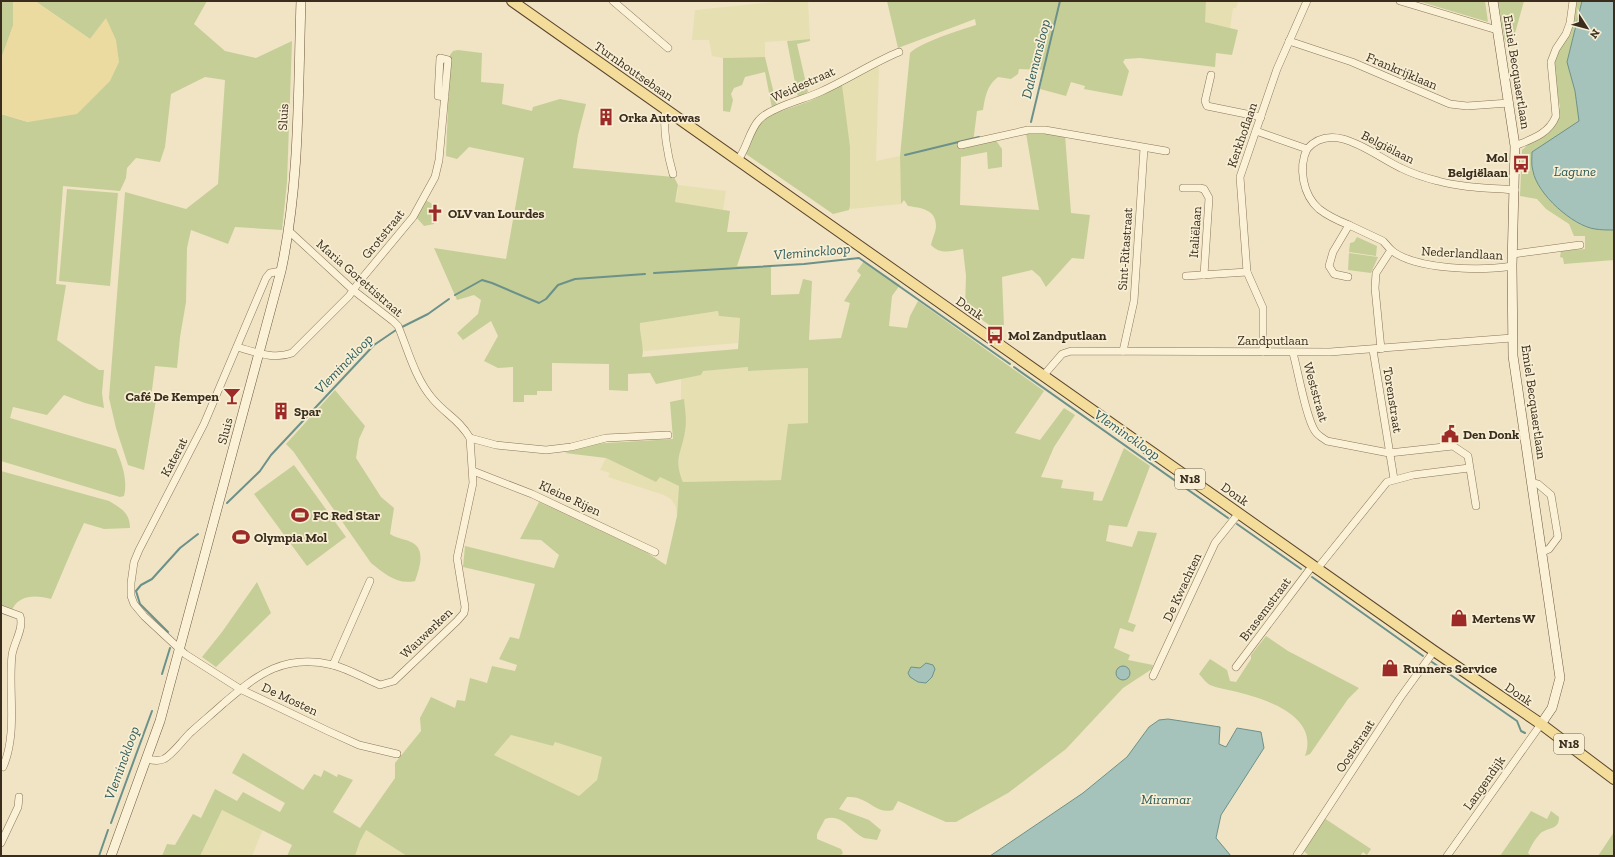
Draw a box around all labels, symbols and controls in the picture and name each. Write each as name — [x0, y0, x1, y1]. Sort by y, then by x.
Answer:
north arrow — [1567, 8, 1607, 48]
street label: Emiel Becquaertlaan — [1501, 14, 1534, 131]
water label: Dalemansloop — [1018, 17, 1054, 101]
text: N — [1587, 26, 1602, 41]
street label: Turnhoutsebaan — [592, 38, 677, 104]
street label: Frankrijklaan — [1364, 49, 1440, 94]
street label: Weidestraat — [769, 63, 837, 105]
street label: Kerkhoflaan — [1224, 100, 1260, 169]
street label: Sluis — [275, 103, 291, 131]
building icon: Orka Autowas — [596, 107, 616, 127]
place label: Orka Autowas — [619, 110, 700, 125]
street label: Belgiëlaan — [1359, 127, 1418, 167]
place label: Mol Belgiëlaan — [1448, 150, 1508, 180]
bus stop icon: Mol Belgiëlaan — [1511, 154, 1531, 174]
water label: Lagune — [1554, 163, 1596, 180]
church icon: OLV van Lourdes — [425, 203, 445, 223]
street label: Italiëlaan — [1186, 205, 1204, 258]
street label: Grotstraat — [359, 206, 408, 262]
place label: OLV van Lourdes — [448, 206, 545, 221]
street label: Sint-Ritastraat — [1115, 207, 1135, 291]
street label: Maria Gorettistraat — [314, 236, 406, 320]
water label: Vleminckloop — [773, 240, 851, 264]
street label: Nederlandlaan — [1421, 243, 1504, 263]
street label: Donk — [953, 293, 987, 323]
bus stop icon: Mol Zandputlaan — [985, 325, 1005, 345]
place label: Mol Zandputlaan — [1008, 328, 1107, 343]
water label: Vleminckloop — [311, 330, 377, 398]
street label: Zandputlaan — [1237, 333, 1309, 348]
street label: Emiel Becquaertlaan — [1519, 344, 1550, 461]
street label: Weststraat — [1300, 360, 1332, 424]
street label: Torenstraat — [1380, 366, 1406, 434]
bar icon: Café De Kempen — [222, 386, 242, 406]
place label: Café De Kempen — [125, 389, 219, 404]
building icon: Spar — [271, 401, 291, 421]
place label: Spar — [294, 404, 321, 419]
water label: Vleminckloop — [1091, 406, 1163, 464]
street label: Sluis — [214, 416, 236, 446]
public building icon: Den Donk — [1440, 424, 1460, 444]
place label: Den Donk — [1463, 427, 1519, 442]
street label: Katerat — [157, 435, 191, 479]
road number: N18 — [1175, 469, 1205, 489]
street label: Kleine Rijen — [536, 477, 604, 520]
street label: Donk — [1218, 479, 1252, 509]
sports icon: FC Red Star — [290, 505, 310, 525]
place label: FC Red Star — [313, 508, 380, 523]
sports icon: Olympia Mol — [231, 527, 251, 547]
place label: Olympia Mol — [254, 530, 327, 545]
street label: De Kwachten — [1160, 550, 1205, 624]
street label: Brasemstraat — [1236, 574, 1294, 644]
street label: Wauwerken — [397, 604, 455, 661]
shop icon: Mertens W — [1449, 608, 1469, 628]
place label: Mertens W — [1472, 611, 1536, 626]
shop icon: Runners Service — [1380, 658, 1400, 678]
place label: Runners Service — [1403, 661, 1498, 676]
street label: De Mosten — [260, 679, 321, 719]
street label: Donk — [1502, 679, 1536, 709]
street label: Ooststraat — [1332, 717, 1378, 775]
water label: Vleminckloop — [101, 724, 143, 802]
road number: N18 — [1554, 734, 1584, 754]
street label: Langendijk — [1460, 753, 1509, 813]
water label: Miramar — [1141, 791, 1191, 808]

